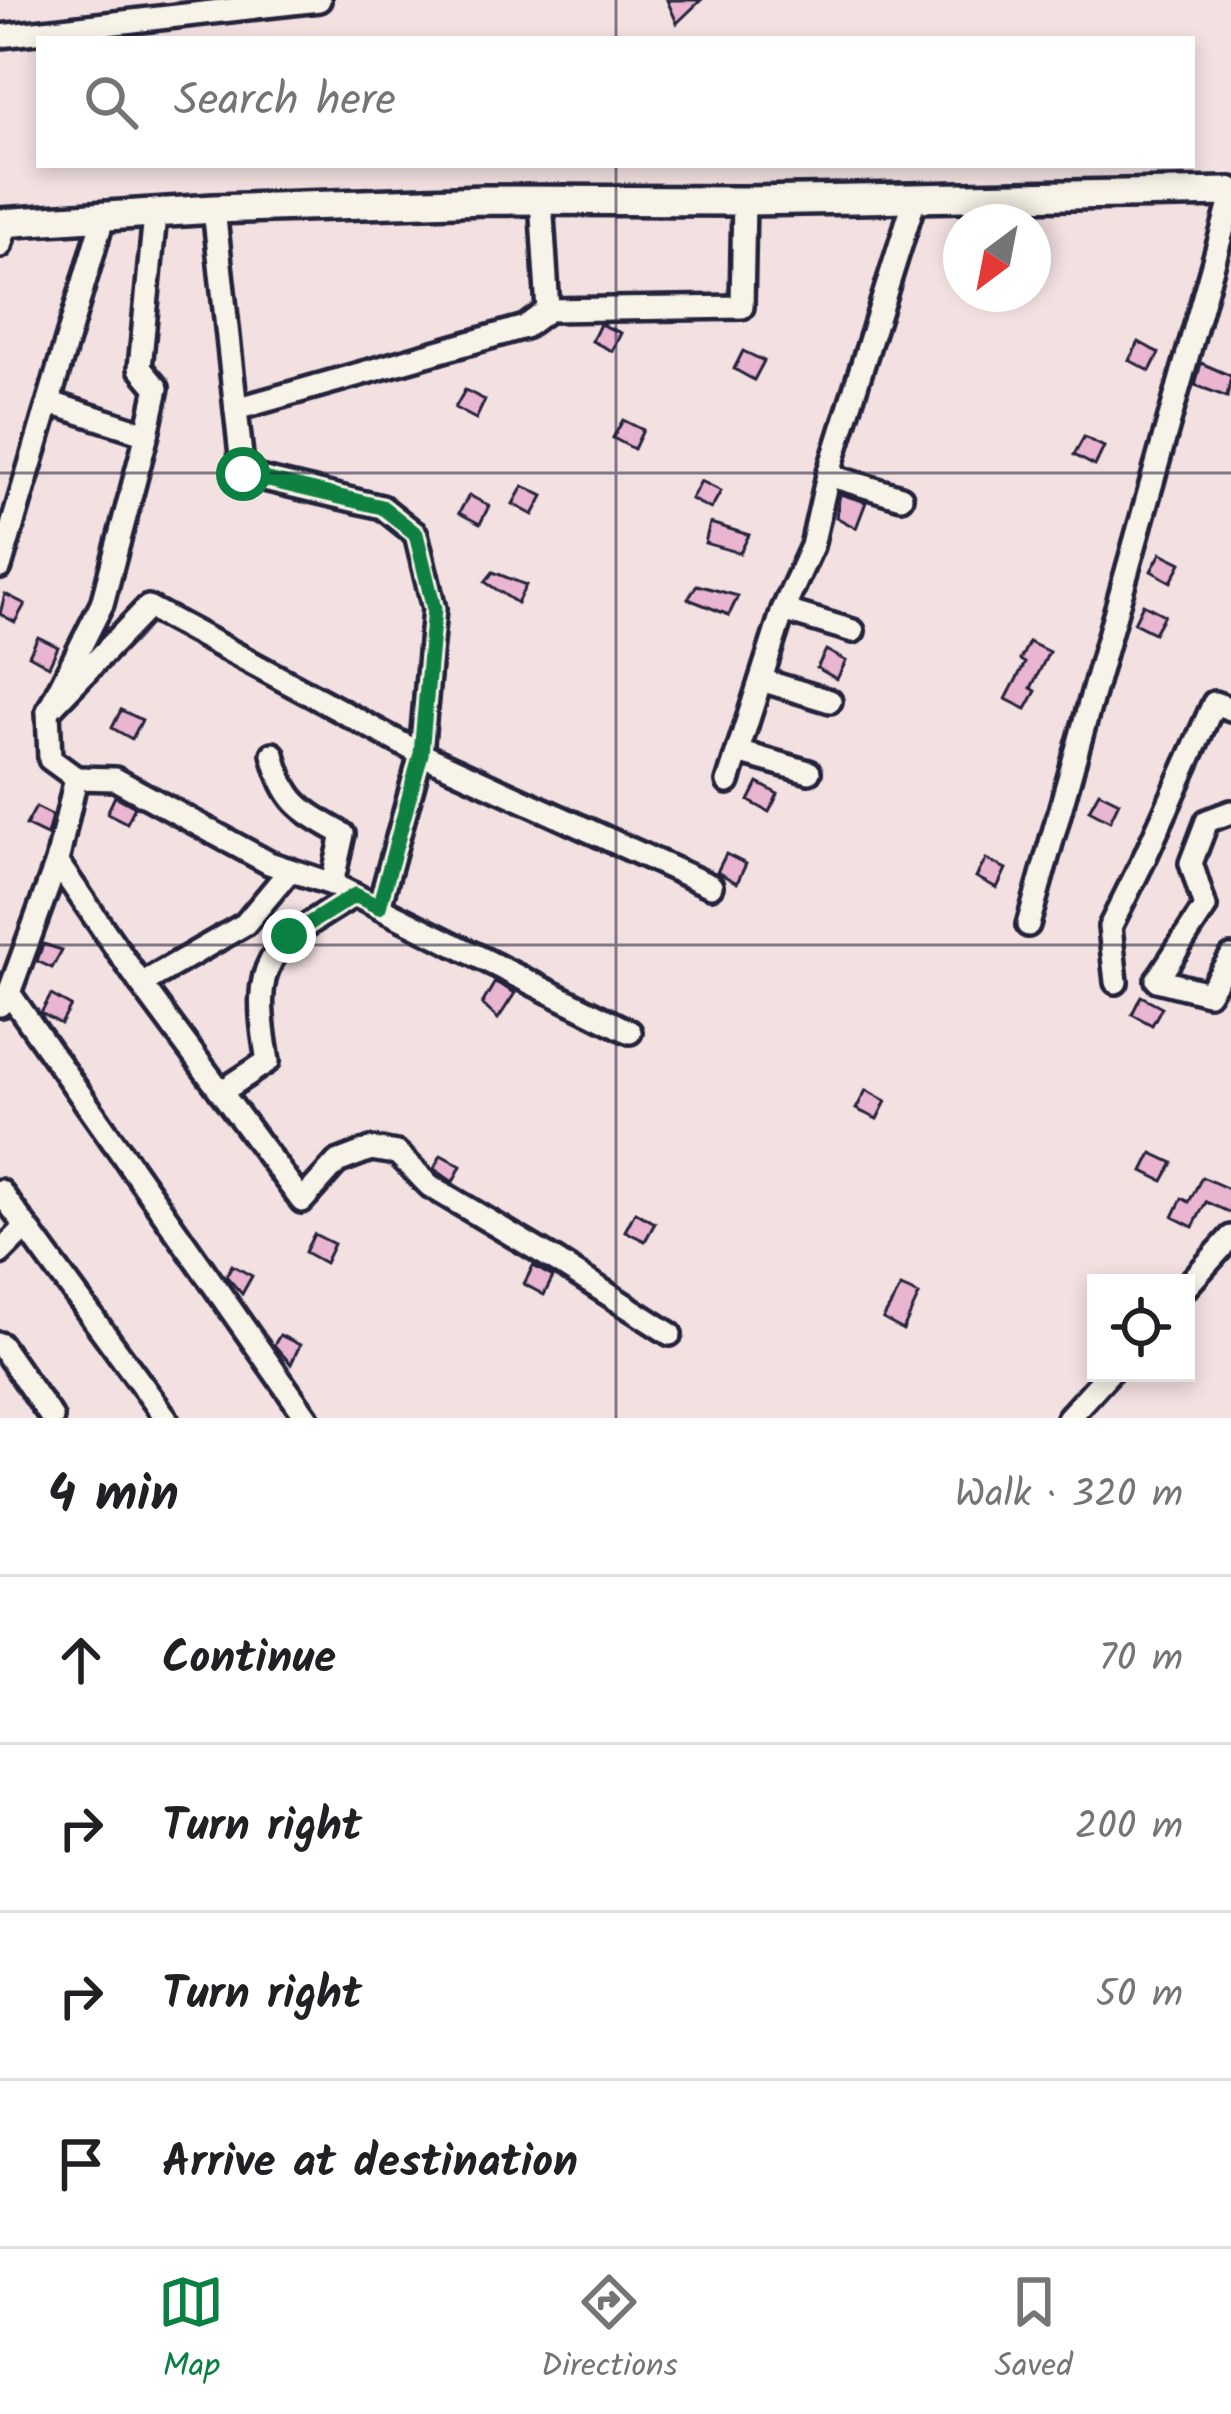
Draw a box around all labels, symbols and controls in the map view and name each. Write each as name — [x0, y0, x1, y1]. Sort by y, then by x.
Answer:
search box — [36, 36, 1195, 168]
text: Search here — [174, 66, 396, 138]
icon: search — [78, 69, 144, 135]
north arrow — [943, 204, 1051, 312]
route start — [216, 447, 270, 501]
route end — [262, 909, 316, 963]
map controls — [1087, 1274, 1195, 1382]
button: locate — [1087, 1274, 1195, 1382]
text: 4 min — [48, 1456, 179, 1537]
text: Walk · 320 m — [955, 1465, 1183, 1527]
text: Continue — [162, 1624, 336, 1696]
icon: ahead — [48, 1627, 114, 1693]
text: 70 m — [1099, 1629, 1183, 1691]
text: Turn right — [162, 1792, 362, 1864]
icon: right — [48, 1795, 114, 1861]
text: 200 m — [1075, 1797, 1183, 1859]
text: Turn right — [162, 1960, 362, 2032]
icon: right — [48, 1963, 114, 2029]
text: 50 m — [1096, 1965, 1183, 2027]
text: Arrive at destination — [162, 2128, 578, 2200]
icon: arrive — [48, 2131, 114, 2197]
tab: Map — [158, 2269, 224, 2394]
tab: Directions — [541, 2269, 678, 2394]
tab: Saved — [994, 2269, 1073, 2394]

